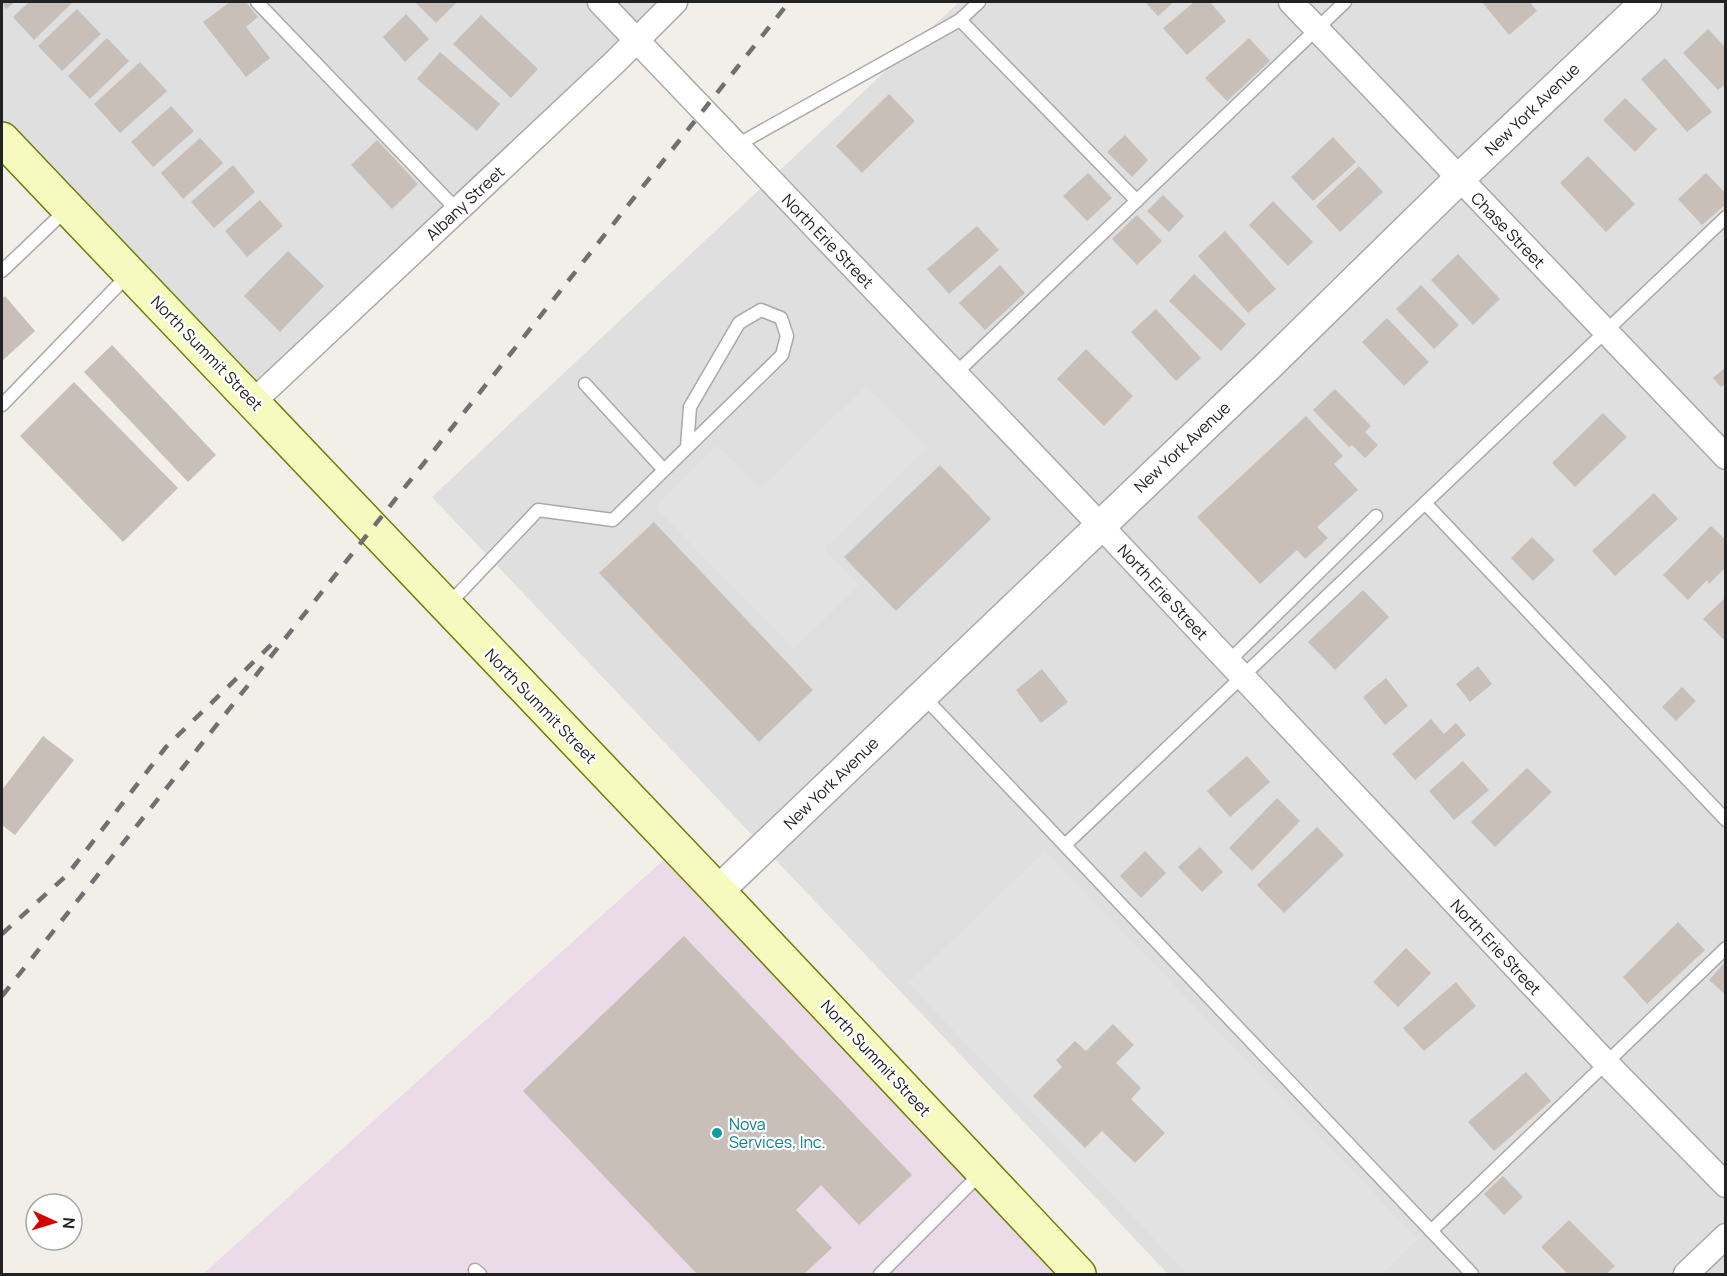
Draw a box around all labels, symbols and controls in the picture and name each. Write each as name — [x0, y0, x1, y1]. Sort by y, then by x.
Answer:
street label: New York Avenue — [1480, 58, 1584, 160]
street label: Albany Street — [421, 161, 509, 245]
street label: Chase Street — [1466, 187, 1550, 273]
street label: North Erie Street — [777, 189, 879, 293]
street label: North Summit Street — [146, 291, 268, 415]
street label: New York Avenue — [1129, 397, 1235, 497]
street label: North Erie Street — [1113, 539, 1213, 645]
street label: North Summit Street — [480, 644, 602, 768]
street label: New York Avenue — [779, 732, 883, 834]
street label: North Erie Street — [1446, 894, 1546, 1000]
street label: North Summit Street — [816, 995, 936, 1121]
place label: Nova Services, Inc. — [729, 1113, 825, 1153]
marker: Nova Services, Inc. — [710, 1126, 724, 1140]
north arrow — [24, 1192, 84, 1252]
text: N — [58, 1217, 80, 1230]

